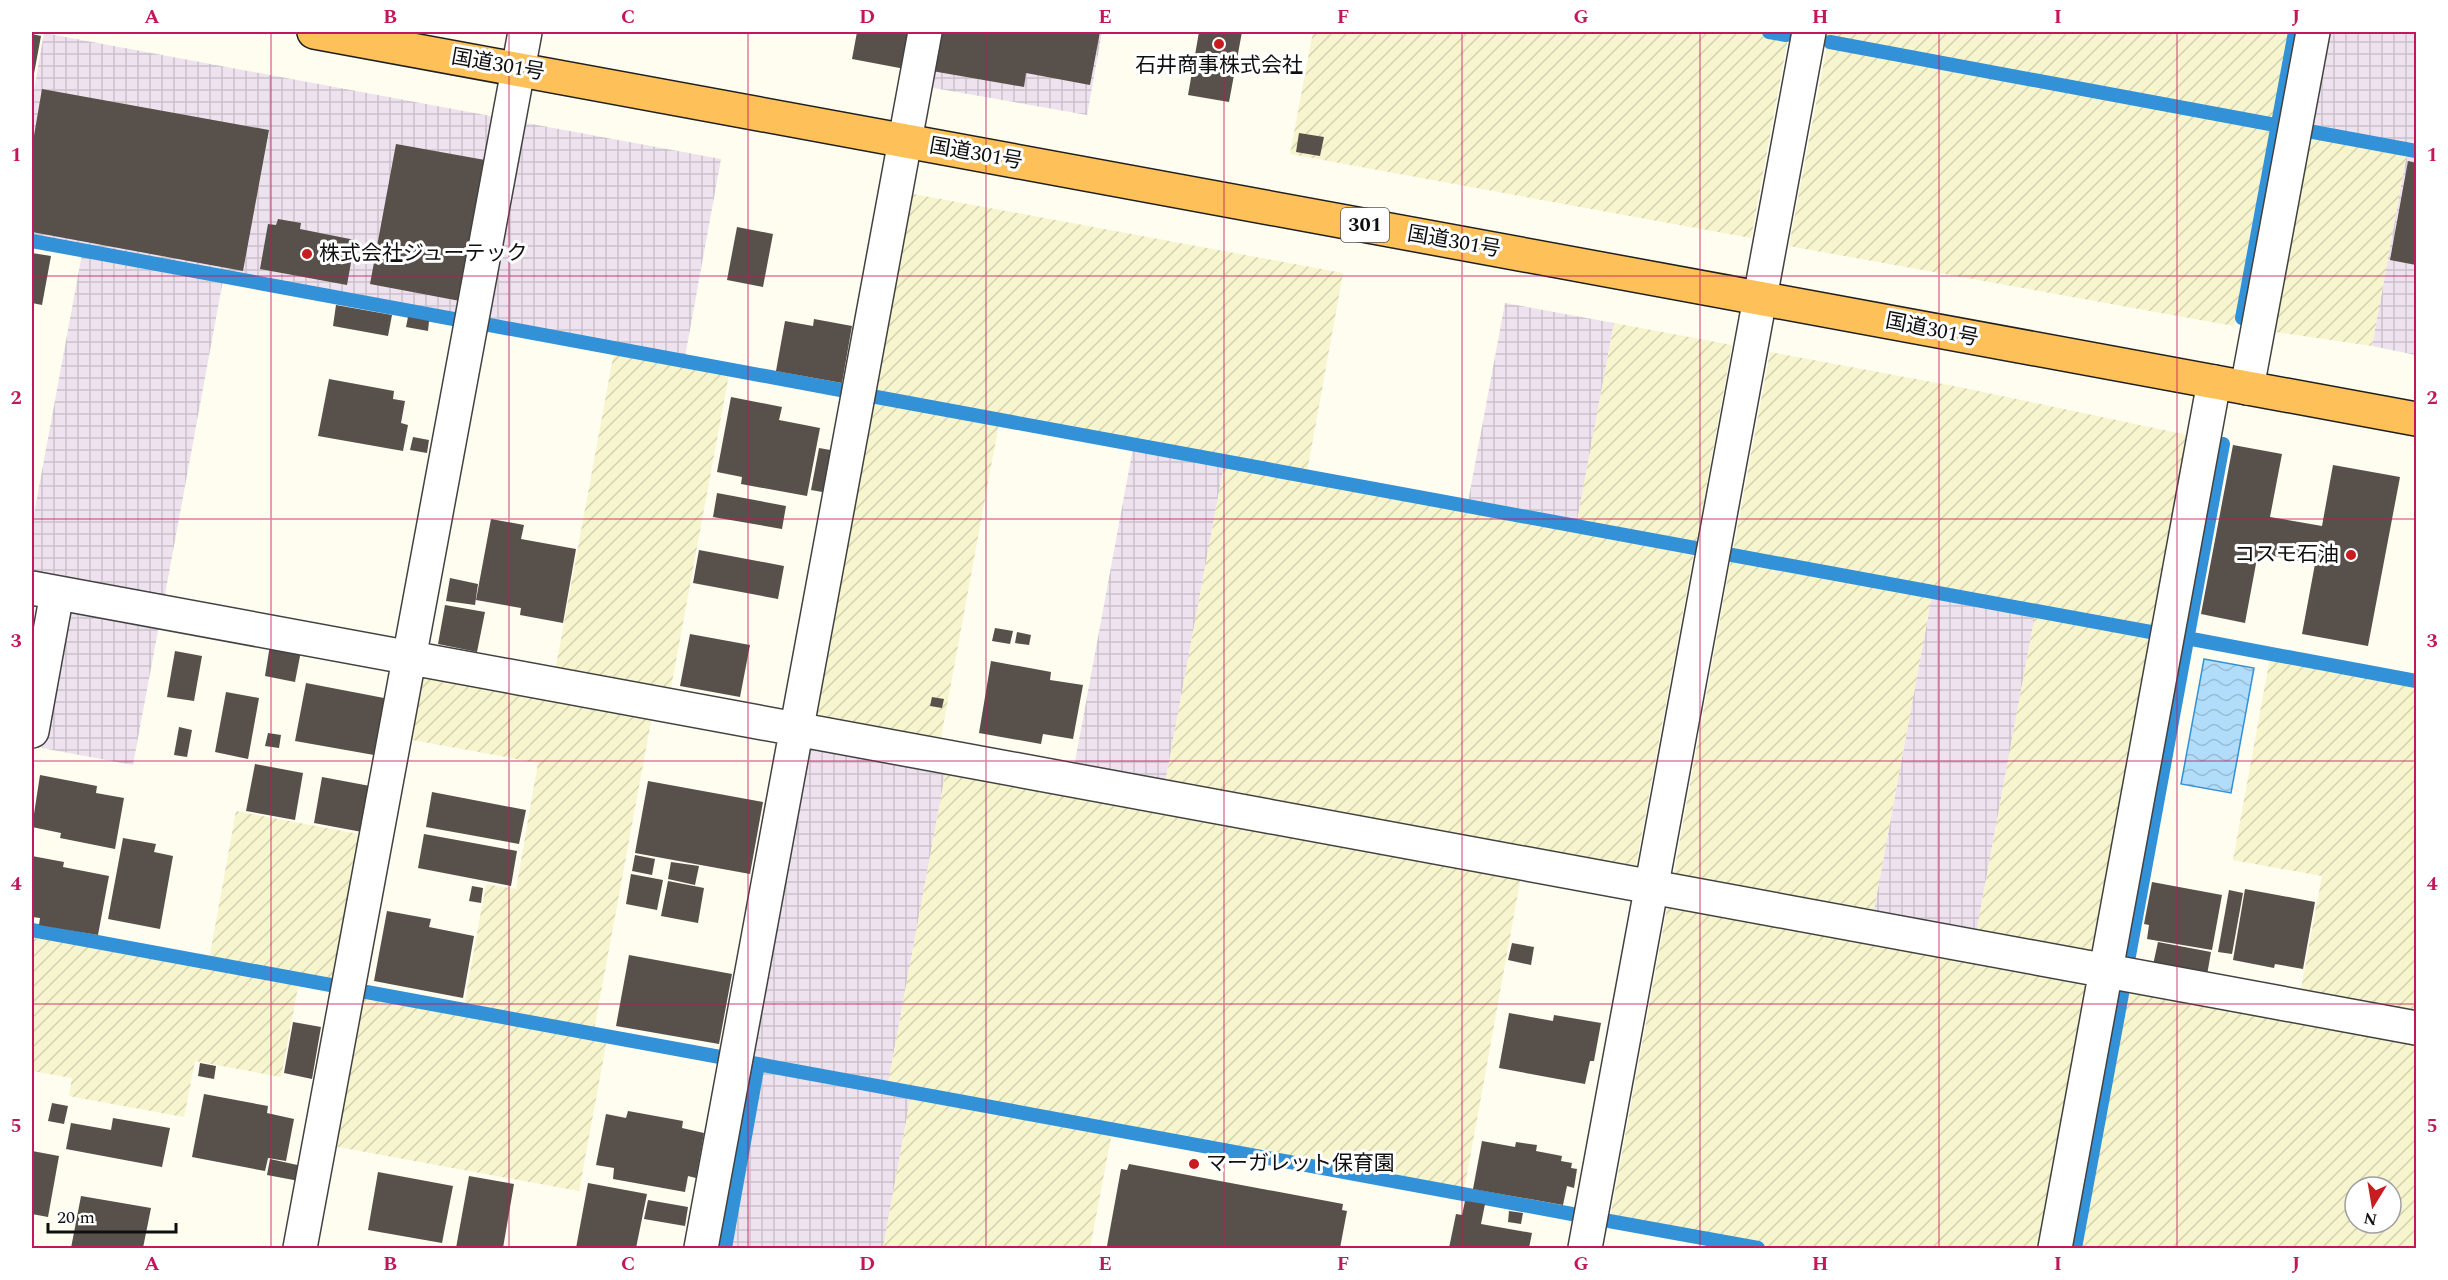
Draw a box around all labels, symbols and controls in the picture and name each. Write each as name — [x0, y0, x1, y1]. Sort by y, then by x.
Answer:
text: A — [144, 2, 160, 32]
text: B — [383, 2, 397, 32]
text: C — [621, 2, 635, 32]
text: D — [859, 2, 875, 32]
text: E — [1098, 2, 1112, 32]
text: F — [1337, 2, 1349, 32]
text: G — [1573, 2, 1589, 32]
text: H — [1812, 2, 1828, 32]
text: I — [2054, 2, 2062, 32]
text: J — [2292, 2, 2300, 32]
marker: 石井商事株式会社 — [1212, 37, 1226, 51]
street label: 国道301号 — [449, 41, 547, 89]
place label: 石井商事株式会社 — [1135, 50, 1303, 82]
street label: 国道301号 — [927, 130, 1025, 178]
text: 1 — [10, 140, 22, 170]
text: 1 — [2426, 140, 2438, 170]
road number: 301 — [1341, 208, 1389, 242]
street label: 国道301号 — [1405, 218, 1503, 266]
place label: 株式会社ジューテック — [319, 238, 528, 270]
marker: 株式会社ジューテック — [300, 247, 314, 261]
street label: 国道301号 — [1883, 305, 1981, 355]
text: 2 — [10, 383, 22, 413]
text: 2 — [2426, 383, 2438, 413]
place label: コスモ石油 — [2234, 539, 2339, 571]
marker: コスモ石油 — [2344, 548, 2358, 562]
text: 3 — [10, 626, 22, 656]
text: 3 — [2426, 626, 2438, 656]
text: 4 — [10, 869, 22, 899]
text: 4 — [2426, 869, 2438, 899]
text: 5 — [10, 1111, 22, 1141]
text: 5 — [2426, 1111, 2438, 1141]
place label: マーガレット保育園 — [1206, 1148, 1395, 1180]
marker: マーガレット保育園 — [1187, 1157, 1201, 1171]
north arrow — [2343, 1175, 2403, 1235]
scale bar — [48, 1196, 176, 1234]
text: 20 m — [57, 1204, 95, 1231]
text: N — [2362, 1206, 2379, 1232]
text: A — [144, 1249, 160, 1279]
text: B — [383, 1249, 397, 1279]
text: C — [621, 1249, 635, 1279]
text: D — [859, 1249, 875, 1279]
text: E — [1098, 1249, 1112, 1279]
text: F — [1337, 1249, 1349, 1279]
text: G — [1573, 1249, 1589, 1279]
text: H — [1812, 1249, 1828, 1279]
text: I — [2054, 1249, 2062, 1279]
text: J — [2292, 1249, 2300, 1279]

